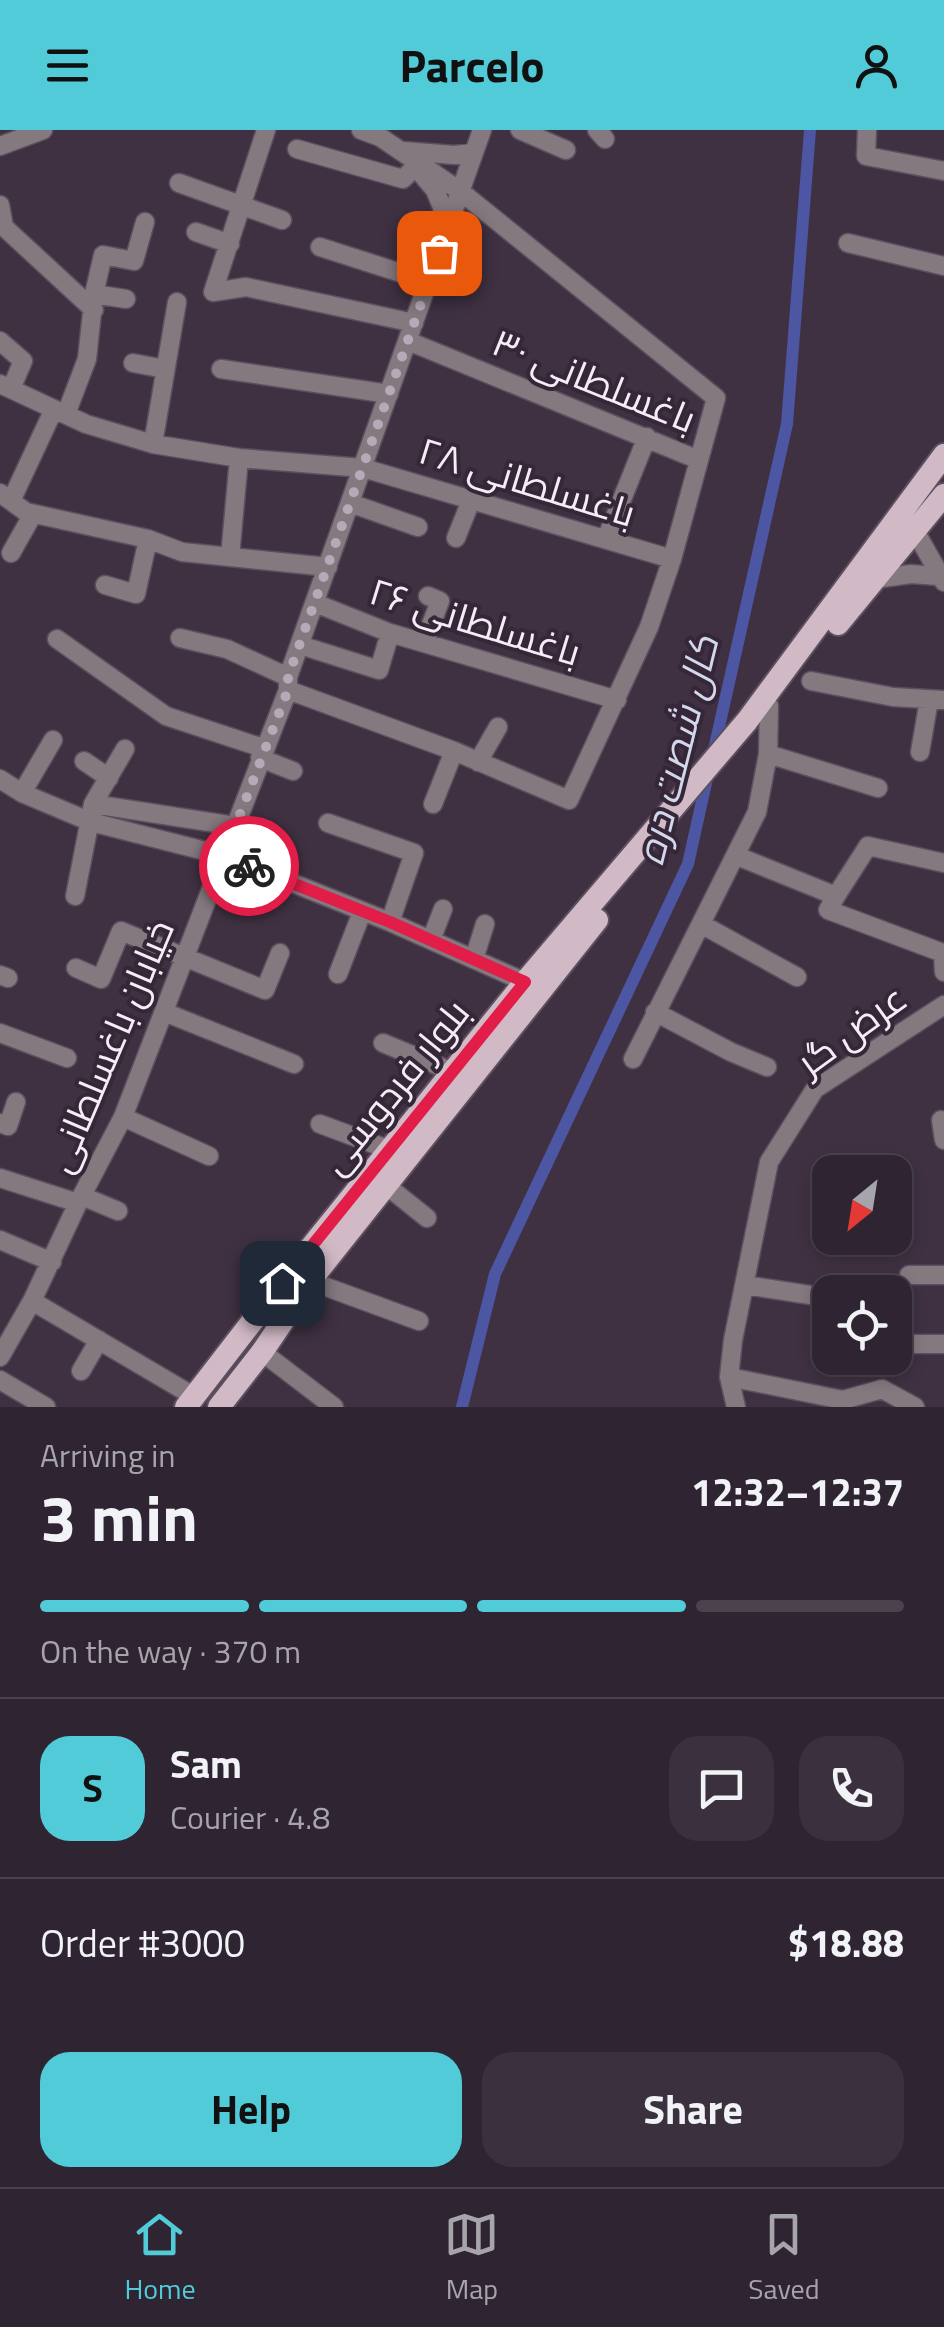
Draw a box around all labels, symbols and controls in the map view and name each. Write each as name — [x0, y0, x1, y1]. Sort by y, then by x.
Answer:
text: Parcelo — [400, 31, 544, 99]
icon: menu — [40, 38, 95, 93]
icon: person — [849, 38, 904, 93]
pin — [397, 211, 482, 296]
icon: bag — [412, 226, 467, 281]
street label: باغسلطانی ۳۰ — [484, 313, 705, 447]
street label: باغسلطانی ۲۸ — [412, 421, 643, 541]
street label: باغسلطانی ۲۶ — [362, 561, 588, 681]
water label: کال شصت دره — [619, 629, 734, 871]
courier — [199, 816, 299, 916]
icon: bike — [222, 839, 277, 894]
street label: خیابان باغسلطانی — [30, 910, 189, 1181]
street label: عرض گر — [782, 969, 919, 1090]
street label: بلوار فردوسی — [305, 986, 483, 1187]
north arrow — [812, 1155, 912, 1255]
map controls — [812, 1155, 912, 1375]
pin — [240, 1241, 325, 1326]
icon: home — [255, 1256, 310, 1311]
button: locate — [812, 1275, 912, 1375]
text: Arriving in — [40, 1431, 176, 1479]
text: 12:32–12:37 — [691, 1463, 904, 1521]
text: 3 min — [40, 1467, 198, 1566]
text: On the way · 370 m — [40, 1627, 301, 1675]
text: Sam — [170, 1735, 242, 1793]
button: chat — [669, 1736, 774, 1841]
button: phone — [799, 1736, 904, 1841]
text: S — [82, 1759, 103, 1817]
text: Courier · 4.8 — [170, 1793, 330, 1841]
text: Order #3000 — [40, 1914, 245, 1972]
text: $18.88 — [788, 1914, 904, 1972]
button: Help — [40, 2052, 462, 2167]
button: Share — [482, 2052, 904, 2167]
tab: Home — [124, 2207, 196, 2310]
tab: Map — [444, 2207, 499, 2310]
tab: Saved — [748, 2207, 820, 2310]

